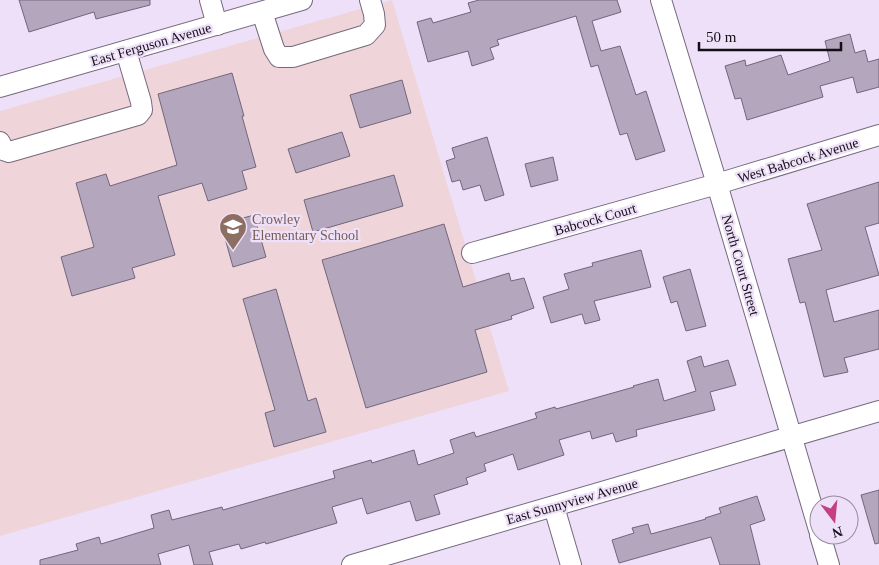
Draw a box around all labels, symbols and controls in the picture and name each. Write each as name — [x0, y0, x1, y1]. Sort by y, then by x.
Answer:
street label: East Ferguson Avenue — [89, 20, 213, 69]
scale bar — [699, 20, 842, 52]
text: 50 m — [706, 29, 737, 45]
street label: West Babcock Avenue — [736, 135, 860, 186]
street label: Babcock Court — [553, 201, 638, 238]
school or university icon: Crowley Elementary School — [218, 212, 248, 251]
place label: Crowley Elementary School — [252, 212, 359, 243]
street label: North Court Street — [719, 213, 762, 317]
street label: East Sunnyview Avenue — [505, 476, 639, 527]
north arrow — [809, 495, 859, 545]
text: N — [831, 523, 844, 541]

